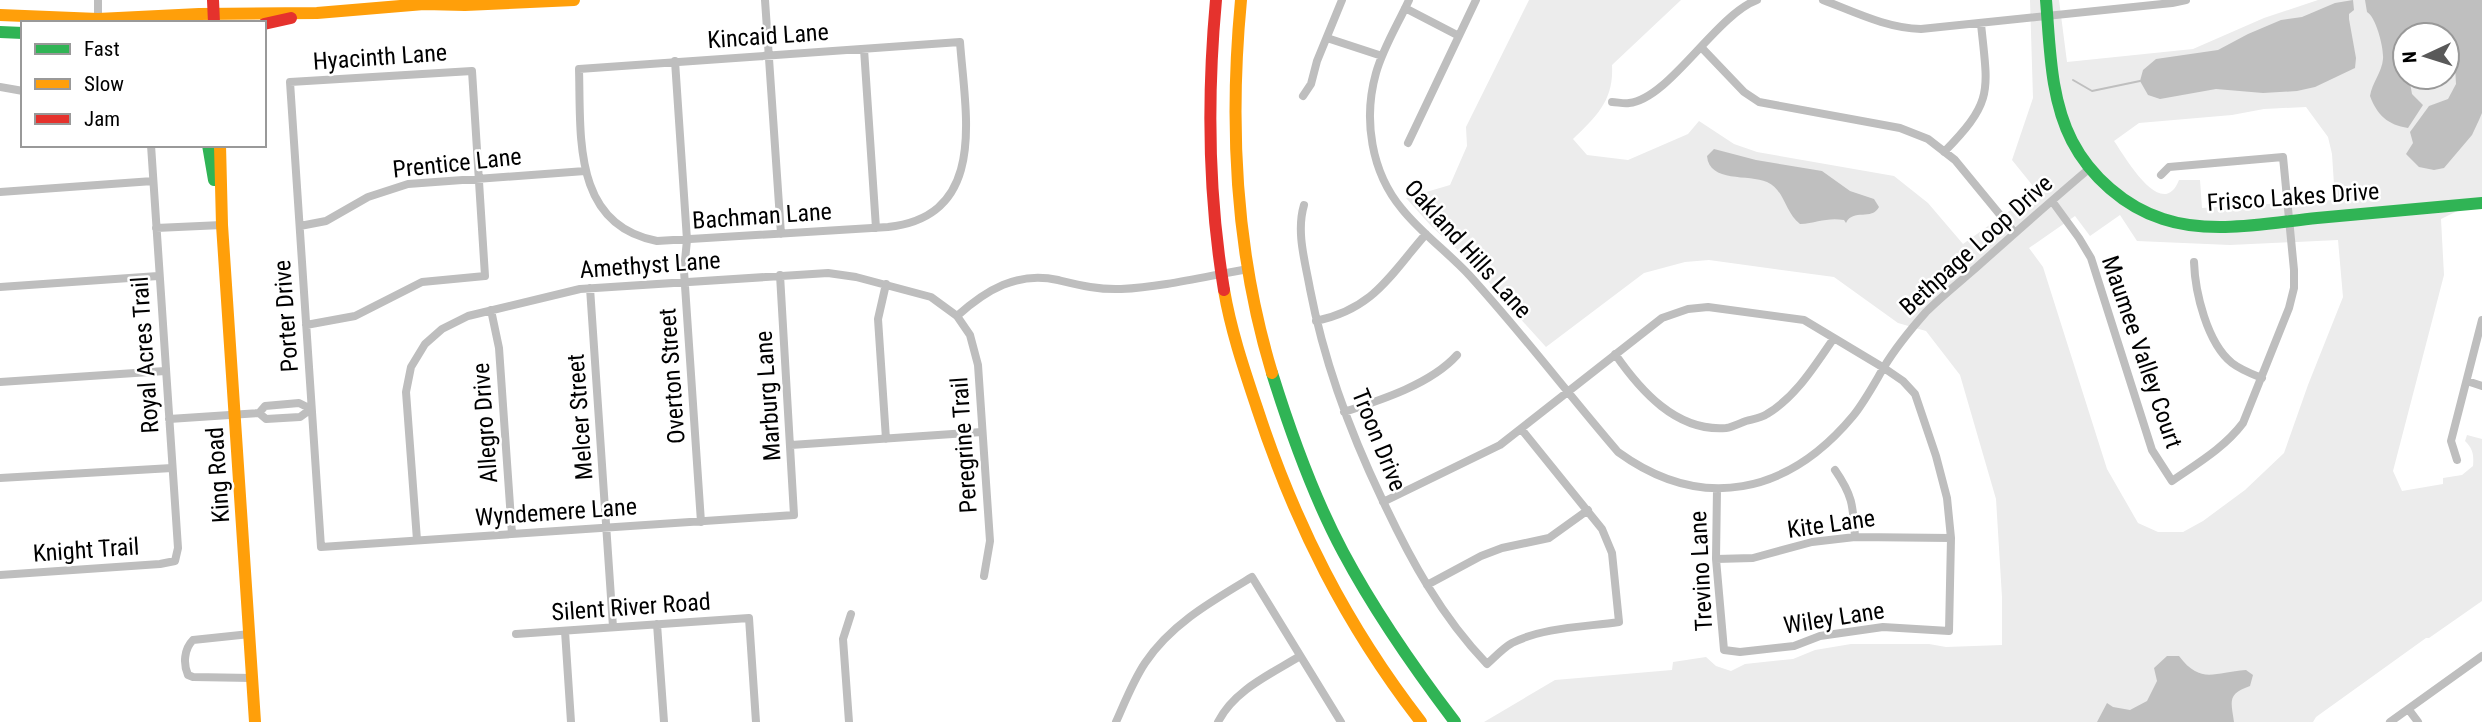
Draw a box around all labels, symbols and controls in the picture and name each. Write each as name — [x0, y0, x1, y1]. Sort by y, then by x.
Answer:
street label: Kincaid Lane — [706, 18, 830, 54]
legend — [21, 21, 266, 147]
north arrow — [2391, 21, 2461, 91]
text: Fast — [84, 37, 120, 61]
street label: Hyacinth Lane — [312, 38, 448, 76]
text: N — [2398, 51, 2421, 64]
text: Slow — [84, 72, 124, 96]
text: Jam — [84, 107, 120, 131]
street label: Prentice Lane — [391, 142, 523, 184]
street label: Bethpage Loop Drive — [1894, 169, 2058, 321]
street label: Oakland Hills Lane — [1399, 174, 1537, 324]
street label: Frisco Lakes Drive — [2206, 177, 2380, 217]
street label: Bachman Lane — [691, 197, 833, 235]
street label: Amethyst Lane — [579, 246, 721, 284]
street label: Maumee Valley Court — [2096, 252, 2188, 452]
street label: Porter Drive — [268, 259, 304, 373]
street label: Royal Acres Trail — [126, 276, 164, 434]
street label: Overton Street — [653, 307, 691, 445]
street label: Marburg Lane — [749, 330, 787, 462]
street label: Melcer Street — [562, 353, 598, 481]
street label: Allegro Drive — [467, 362, 503, 484]
street label: Peregrine Trail — [945, 376, 983, 514]
street label: Troon Drive — [1346, 385, 1412, 495]
street label: King Road — [201, 426, 235, 524]
street label: Wyndemere Lane — [474, 492, 638, 532]
street label: Kite Lane — [1785, 504, 1877, 544]
street label: Trevino Lane — [1684, 510, 1718, 632]
street label: Knight Trail — [32, 532, 140, 568]
street label: Silent River Road — [550, 587, 712, 627]
street label: Wiley Lane — [1782, 596, 1886, 640]

